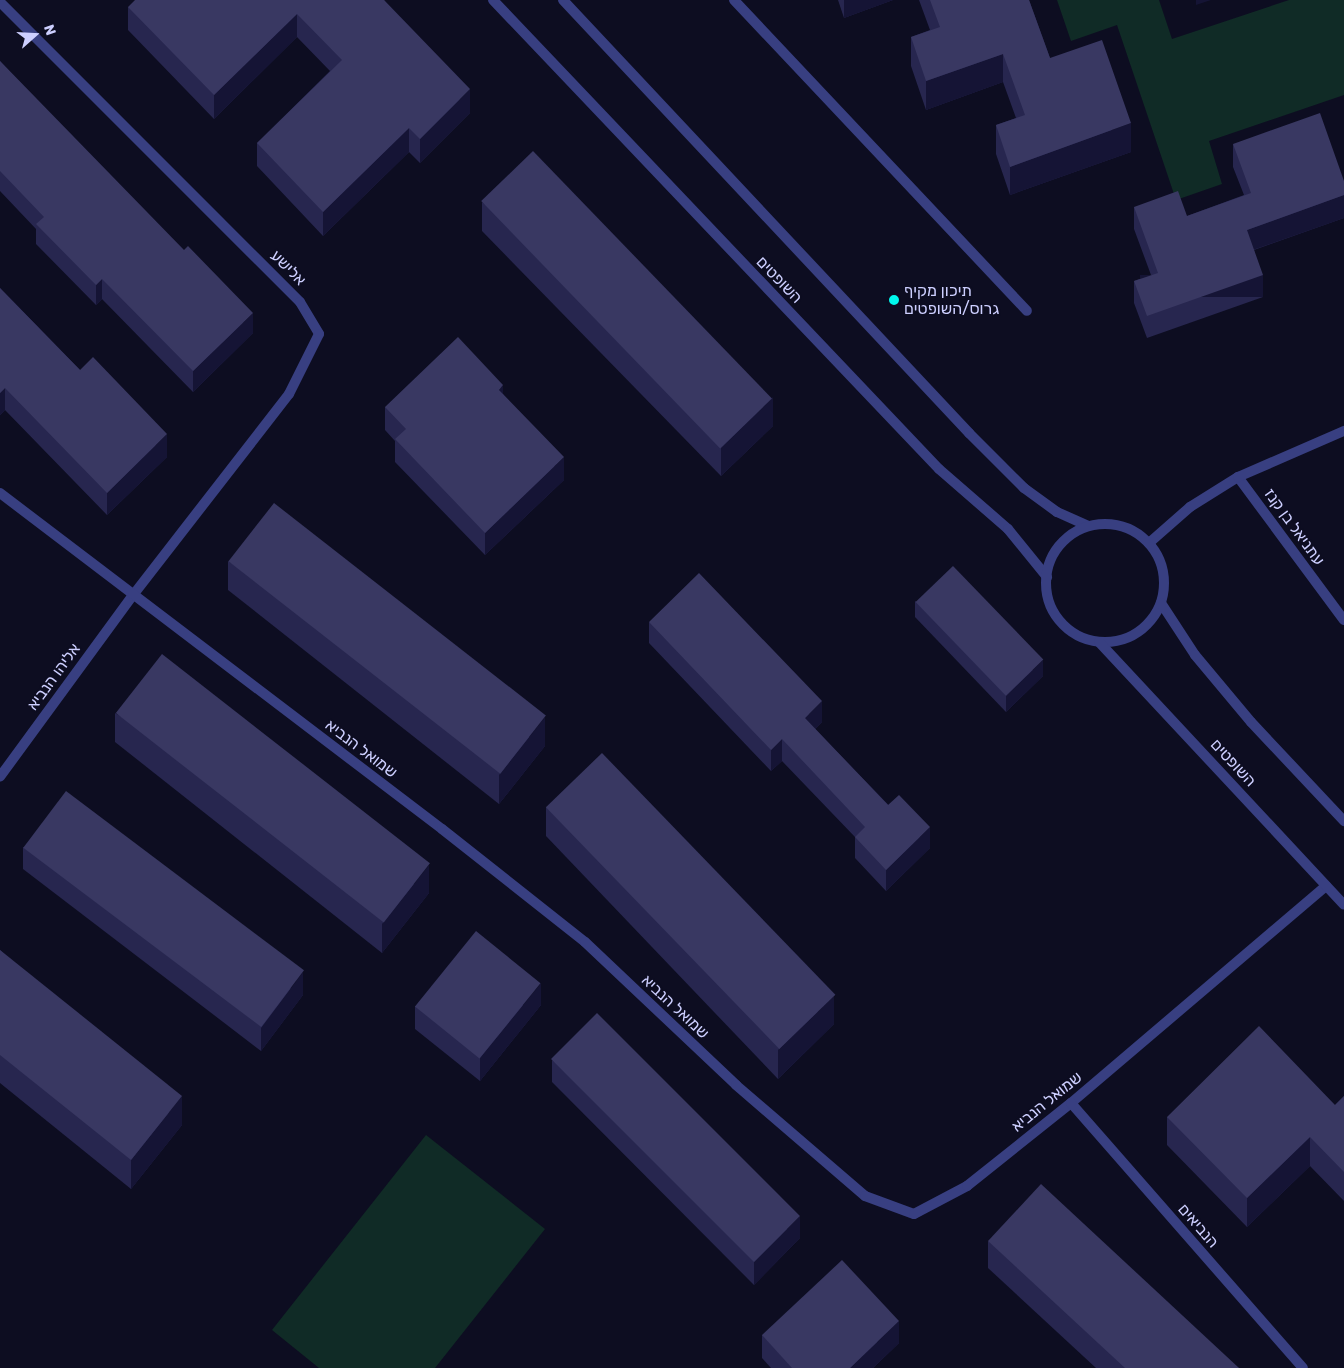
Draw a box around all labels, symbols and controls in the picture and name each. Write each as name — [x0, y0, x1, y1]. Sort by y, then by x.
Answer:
north arrow — [10, 10, 60, 60]
text: N — [40, 22, 59, 37]
street label: אלישע — [266, 246, 310, 290]
street label: השופטים — [752, 252, 806, 308]
place label: תיכון מקיף גרוס/השופטים — [904, 281, 999, 319]
marker: תיכון מקיף גרוס/השופטים — [888, 294, 900, 306]
street label: עתניאל בן קנז — [1259, 484, 1329, 570]
street label: אליהו הנביא — [23, 640, 85, 714]
street label: שמואל הנביא — [321, 716, 401, 782]
street label: השופטים — [1206, 735, 1260, 791]
street label: שמואל הנביא — [637, 971, 713, 1043]
street label: שמואל הנביא — [1008, 1068, 1086, 1136]
street label: הנביאים — [1174, 1200, 1222, 1252]

